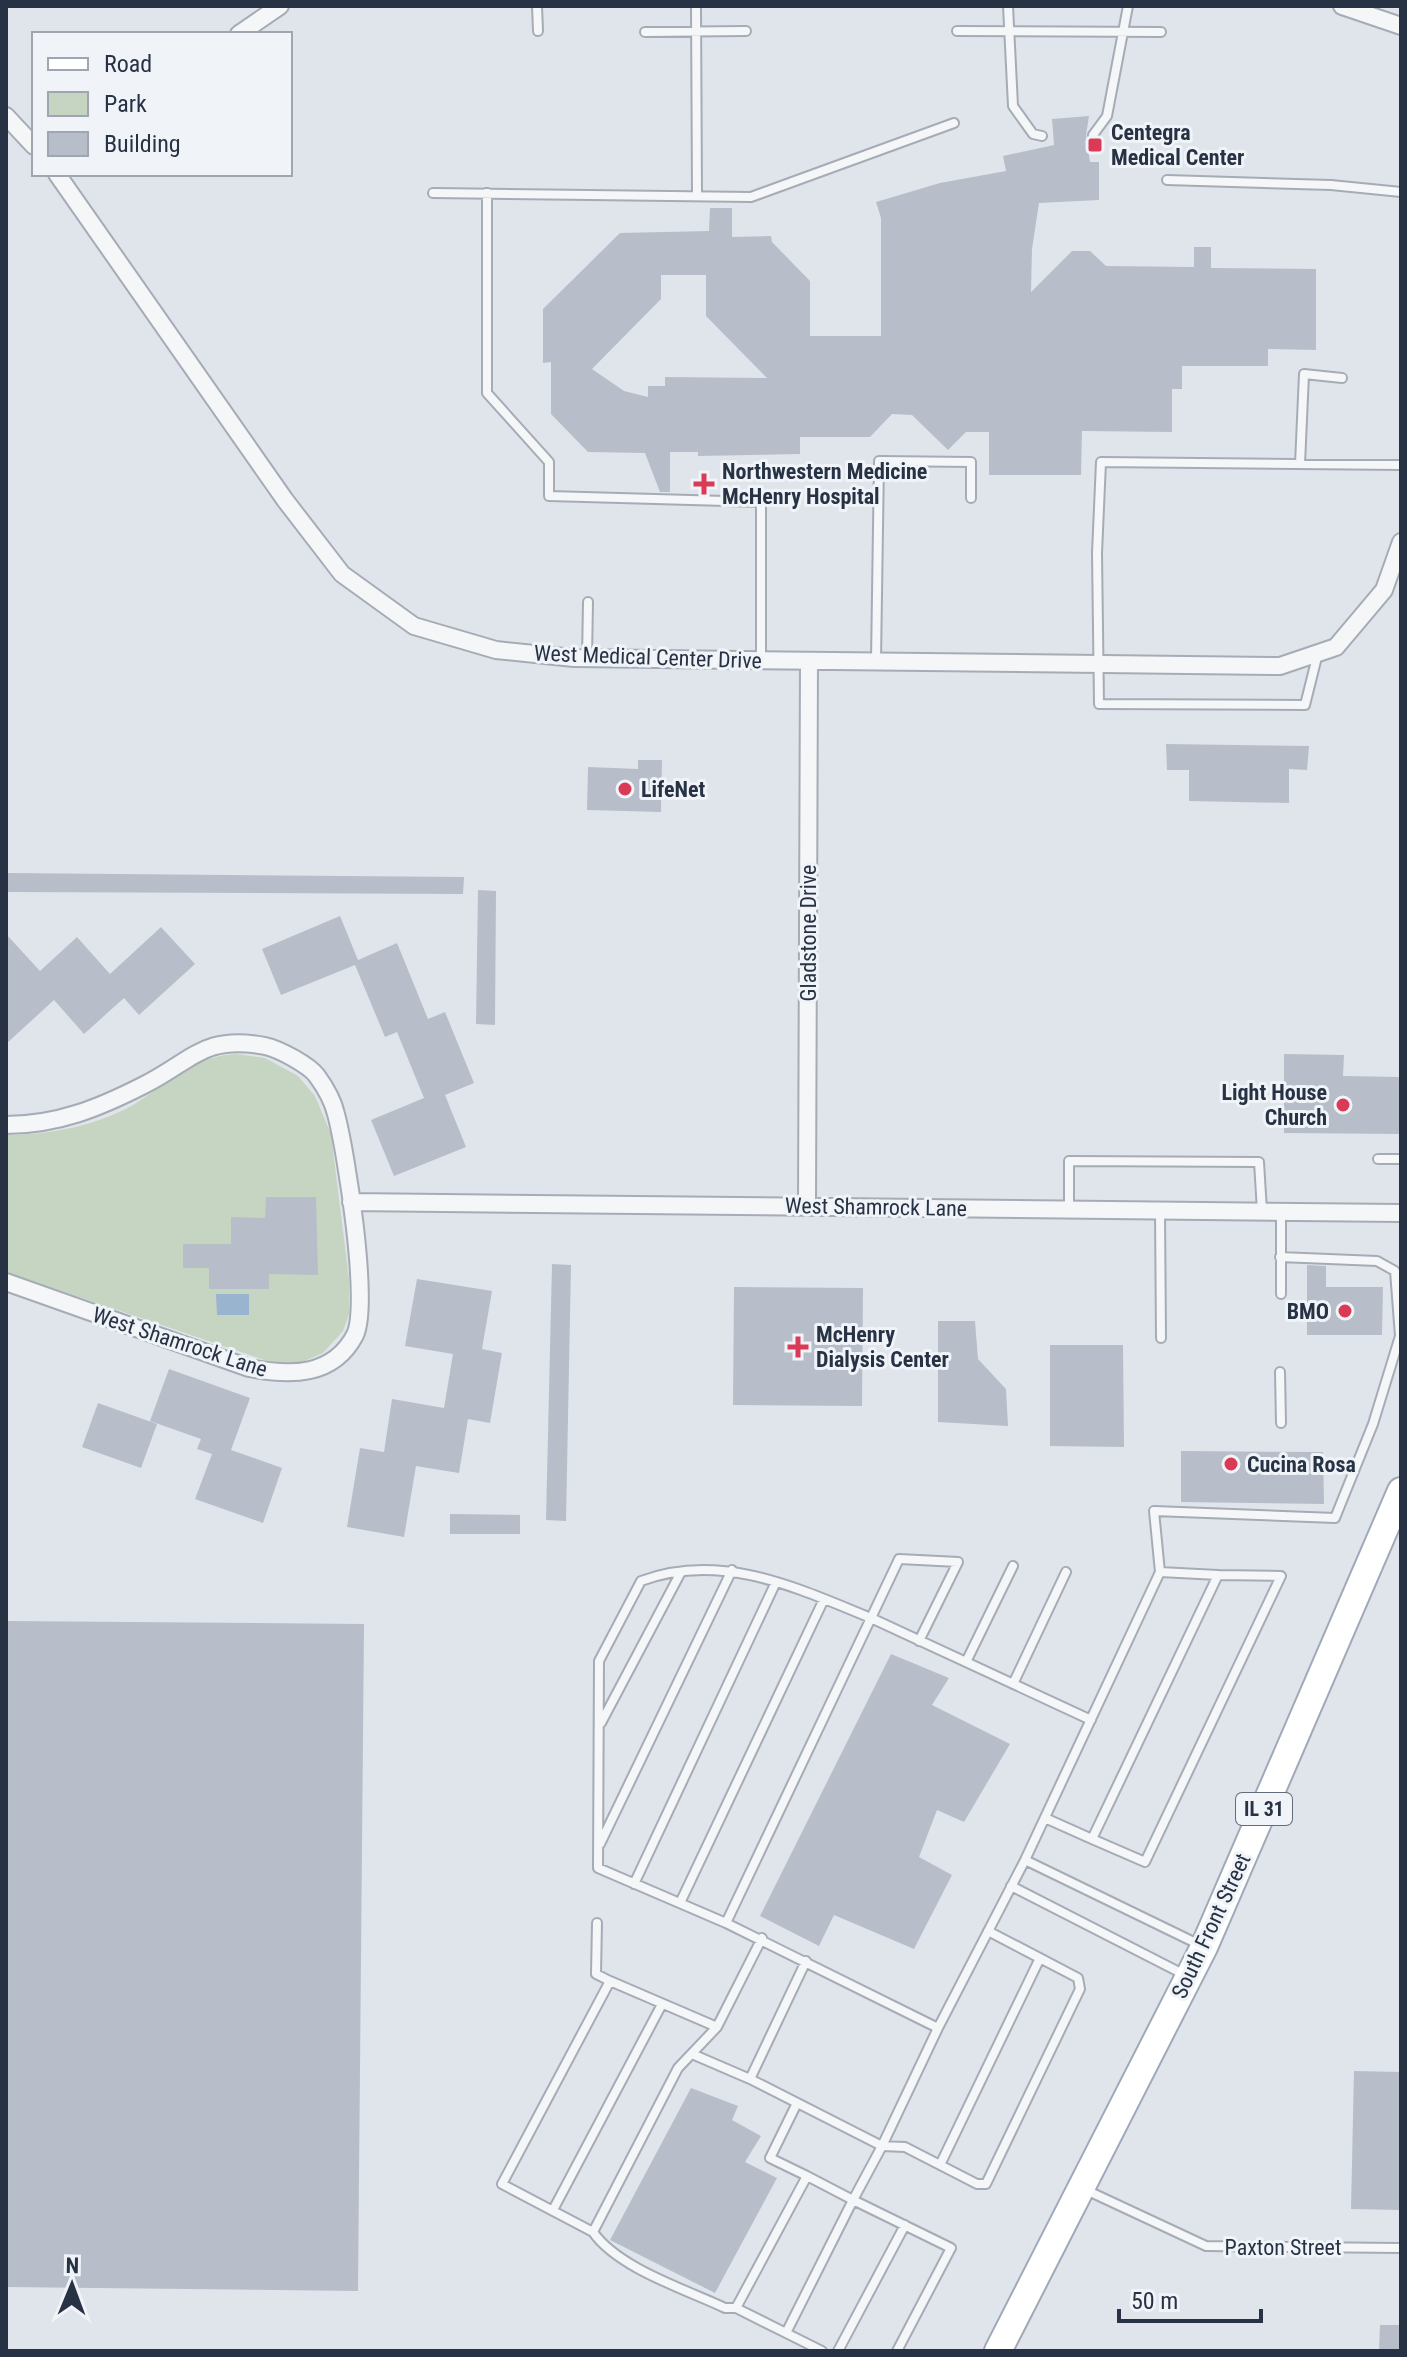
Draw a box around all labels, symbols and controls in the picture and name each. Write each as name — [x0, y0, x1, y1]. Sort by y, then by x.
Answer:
legend — [32, 32, 292, 176]
text: Road — [104, 50, 152, 78]
text: Park — [104, 90, 147, 118]
place label: Centegra Medical Center — [1111, 120, 1244, 170]
text: Building — [104, 130, 181, 158]
marker: Centegra Medical Center — [1086, 136, 1104, 154]
place label: Northwestern Medicine McHenry Hospital — [722, 459, 927, 509]
marker: Northwestern Medicine McHenry Hospital — [693, 473, 715, 495]
street label: West Medical Center Drive — [534, 641, 762, 673]
place label: LifeNet — [641, 777, 706, 802]
marker: LifeNet — [616, 780, 634, 798]
street label: Gladstone Drive — [796, 865, 821, 1001]
place label: Light House Church — [1221, 1080, 1327, 1130]
marker: Light House Church — [1334, 1096, 1352, 1114]
street label: West Shamrock Lane — [785, 1193, 967, 1221]
place label: BMO — [1287, 1299, 1329, 1324]
street label: West Shamrock Lane — [90, 1302, 270, 1382]
marker: BMO — [1336, 1302, 1354, 1320]
place label: McHenry Dialysis Center — [816, 1322, 949, 1372]
marker: McHenry Dialysis Center — [787, 1336, 809, 1358]
place label: Cucina Rosa — [1247, 1452, 1356, 1477]
marker: Cucina Rosa — [1222, 1455, 1240, 1473]
road number: IL 31 — [1236, 1793, 1292, 1825]
street label: South Front Street — [1167, 1850, 1255, 2002]
street label: Paxton Street — [1225, 2235, 1341, 2260]
north arrow — [32, 2245, 112, 2325]
text: N — [65, 2253, 79, 2278]
scale bar — [1119, 2273, 1261, 2323]
text: 50 m — [1131, 2287, 1178, 2315]

